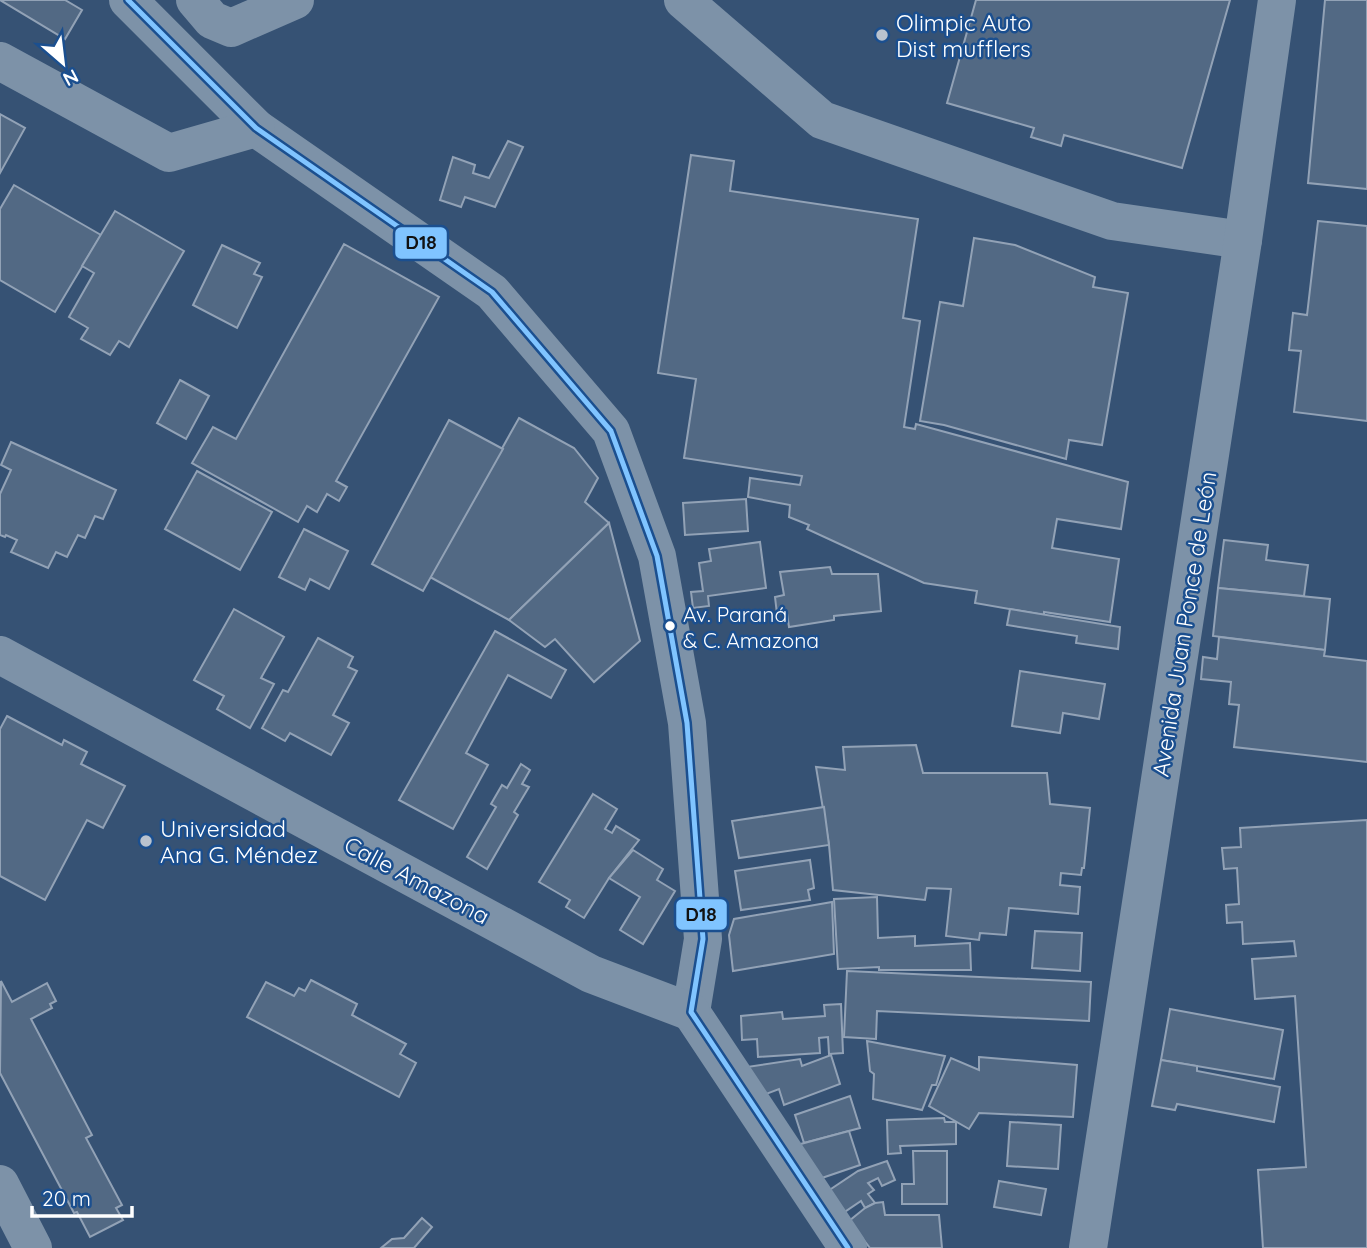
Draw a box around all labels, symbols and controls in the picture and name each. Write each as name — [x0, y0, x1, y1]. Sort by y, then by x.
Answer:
place label: Olimpic Auto Dist mufflers — [896, 8, 1031, 63]
marker: Olimpic Auto Dist mufflers — [874, 27, 890, 43]
north arrow — [28, 28, 98, 98]
text: N — [59, 64, 83, 92]
line badge: D18 — [394, 226, 448, 260]
text: D18 — [405, 230, 437, 254]
street label: Avenida Juan Ponce de León — [1146, 469, 1222, 779]
place label: Av. Paraná & C. Amazona — [683, 601, 819, 653]
marker: Av. Paraná & C. Amazona — [663, 619, 677, 633]
place label: Universidad Ana G. Méndez — [160, 814, 318, 869]
street label: Calle Amazona — [339, 830, 495, 930]
marker: Universidad Ana G. Méndez — [138, 833, 154, 849]
line badge: D18 — [675, 898, 728, 931]
text: D18 — [685, 902, 717, 926]
scale bar — [32, 1174, 131, 1218]
text: 20 m — [42, 1185, 91, 1211]

